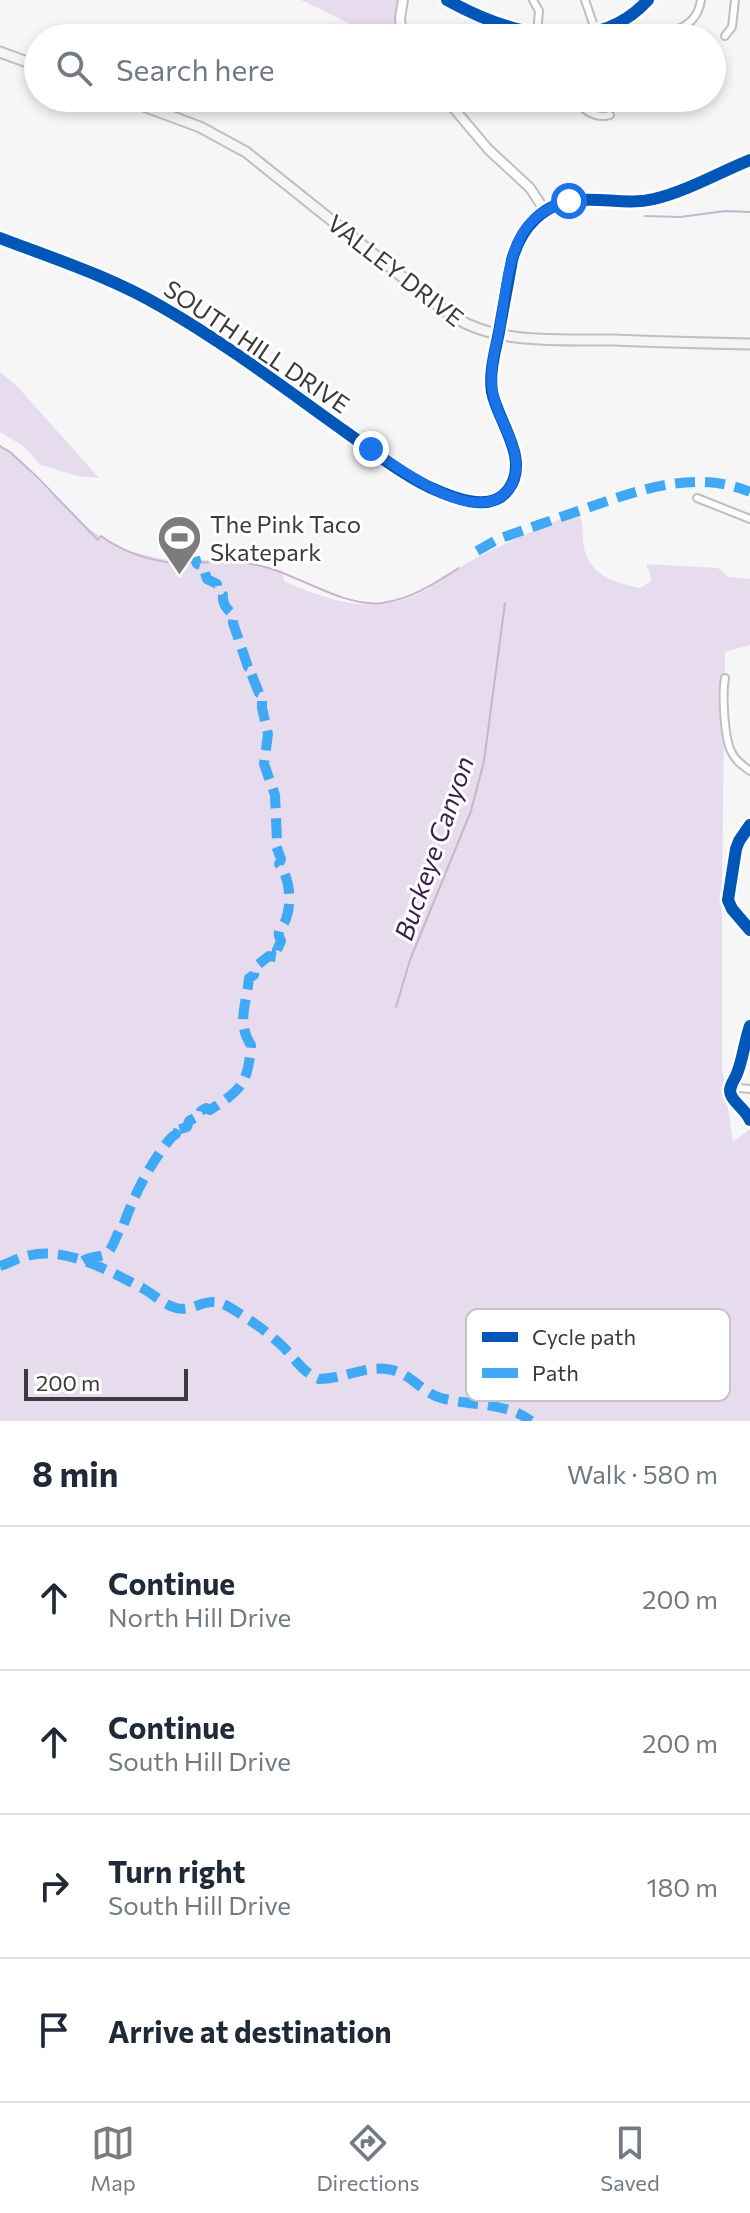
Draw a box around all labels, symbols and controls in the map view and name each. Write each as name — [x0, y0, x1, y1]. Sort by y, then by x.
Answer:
search box — [24, 24, 726, 112]
icon: search — [52, 46, 96, 90]
text: Search here — [116, 50, 275, 87]
route start — [551, 183, 587, 219]
street label: VALLEY DRIVE — [322, 208, 470, 332]
street label: SOUTH HILL DRIVE — [159, 273, 355, 419]
route end — [353, 431, 389, 467]
place label: The Pink Taco Skatepark — [210, 509, 361, 566]
sports icon: The Pink Taco Skatepark — [155, 513, 203, 576]
water label: Buckeye Canyon — [387, 752, 479, 944]
legend — [466, 1309, 730, 1401]
text: Cycle path — [532, 1323, 636, 1350]
text: Path — [532, 1359, 579, 1386]
scale bar — [24, 1365, 188, 1401]
text: 200 m — [36, 1369, 100, 1396]
text: 8 min — [32, 1452, 118, 1494]
text: Walk · 580 m — [567, 1458, 718, 1489]
text: Continue — [108, 1564, 235, 1601]
icon: ahead — [32, 1576, 76, 1620]
text: 200 m — [642, 1583, 718, 1614]
text: North Hill Drive — [108, 1601, 291, 1632]
text: Continue — [108, 1708, 235, 1745]
icon: ahead — [32, 1720, 76, 1764]
text: 200 m — [642, 1727, 718, 1758]
text: South Hill Drive — [108, 1745, 291, 1776]
text: Turn right — [108, 1852, 245, 1889]
icon: right — [32, 1864, 76, 1908]
text: 180 m — [646, 1871, 718, 1902]
text: South Hill Drive — [108, 1889, 291, 1920]
icon: arrive — [32, 2008, 76, 2052]
text: Arrive at destination — [108, 2012, 392, 2049]
tab: Map — [90, 2121, 136, 2196]
tab: Directions — [316, 2121, 420, 2196]
tab: Saved — [600, 2121, 660, 2196]

